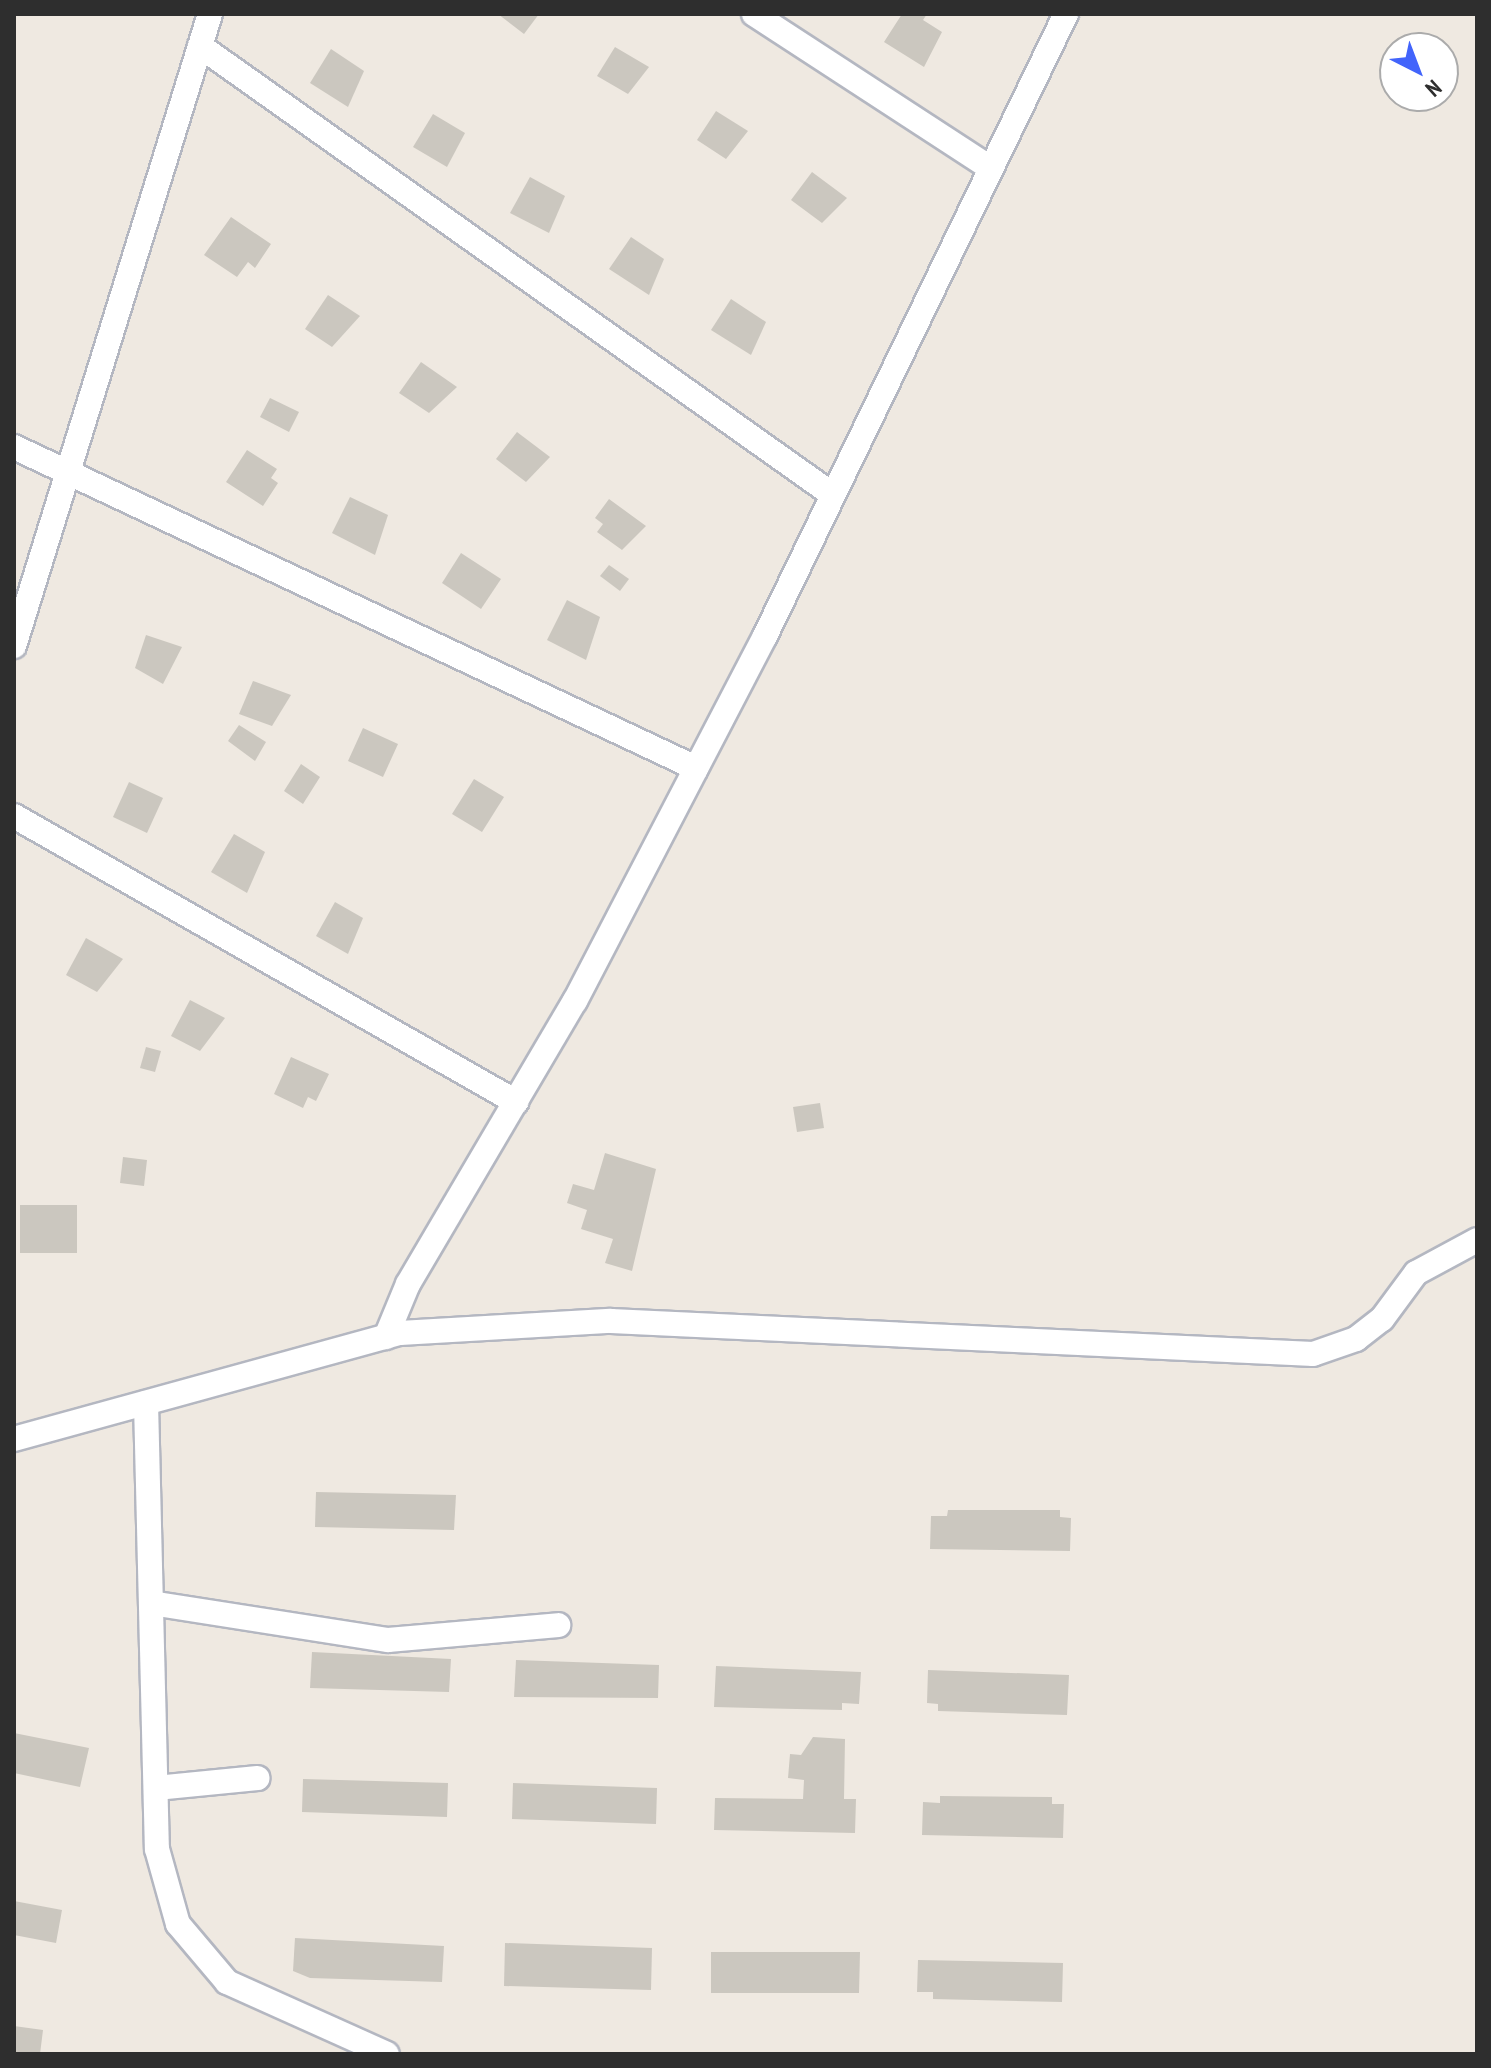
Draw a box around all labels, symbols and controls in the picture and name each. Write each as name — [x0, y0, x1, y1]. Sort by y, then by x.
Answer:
north arrow — [1379, 32, 1459, 112]
text: N — [1420, 74, 1448, 103]

